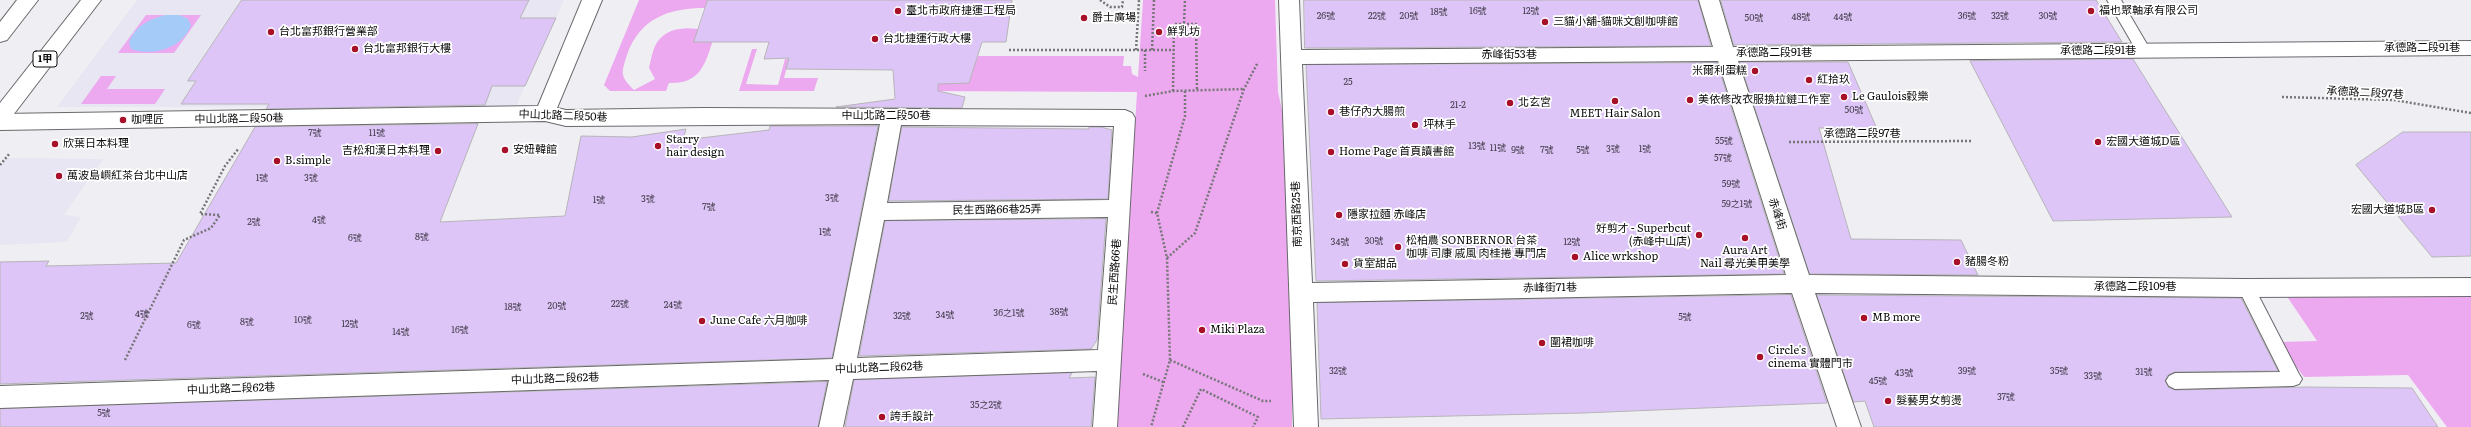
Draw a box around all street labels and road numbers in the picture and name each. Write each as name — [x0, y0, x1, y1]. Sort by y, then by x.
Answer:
street label: 承德路二段91巷 — [2384, 41, 2460, 55]
street label: 承德路二段91巷 — [2060, 44, 2136, 58]
street label: 承德路二段91巷 — [1736, 46, 1812, 60]
street label: 赤峰街53巷 — [1481, 48, 1537, 62]
road number: 1甲 — [33, 51, 57, 67]
street label: 承德路二段97巷 — [2326, 84, 2404, 102]
street label: 中山北路二段50巷 — [518, 108, 608, 124]
street label: 中山北路二段50巷 — [842, 109, 930, 123]
street label: 中山北路二段50巷 — [194, 112, 284, 126]
street label: 承德路二段97巷 — [1823, 127, 1901, 141]
street label: 南京西路25巷 — [1289, 181, 1305, 247]
street label: 赤峰街 — [1766, 196, 1788, 232]
street label: 民生西路66巷25弄 — [952, 203, 1042, 217]
street label: 民生西路66巷 — [1106, 238, 1124, 306]
street label: 承德路二段109巷 — [2094, 280, 2176, 294]
street label: 赤峰街71巷 — [1523, 281, 1577, 295]
street label: 中山北路二段62巷 — [835, 360, 923, 376]
street label: 中山北路二段62巷 — [511, 371, 599, 387]
street label: 中山北路二段62巷 — [187, 381, 275, 397]

